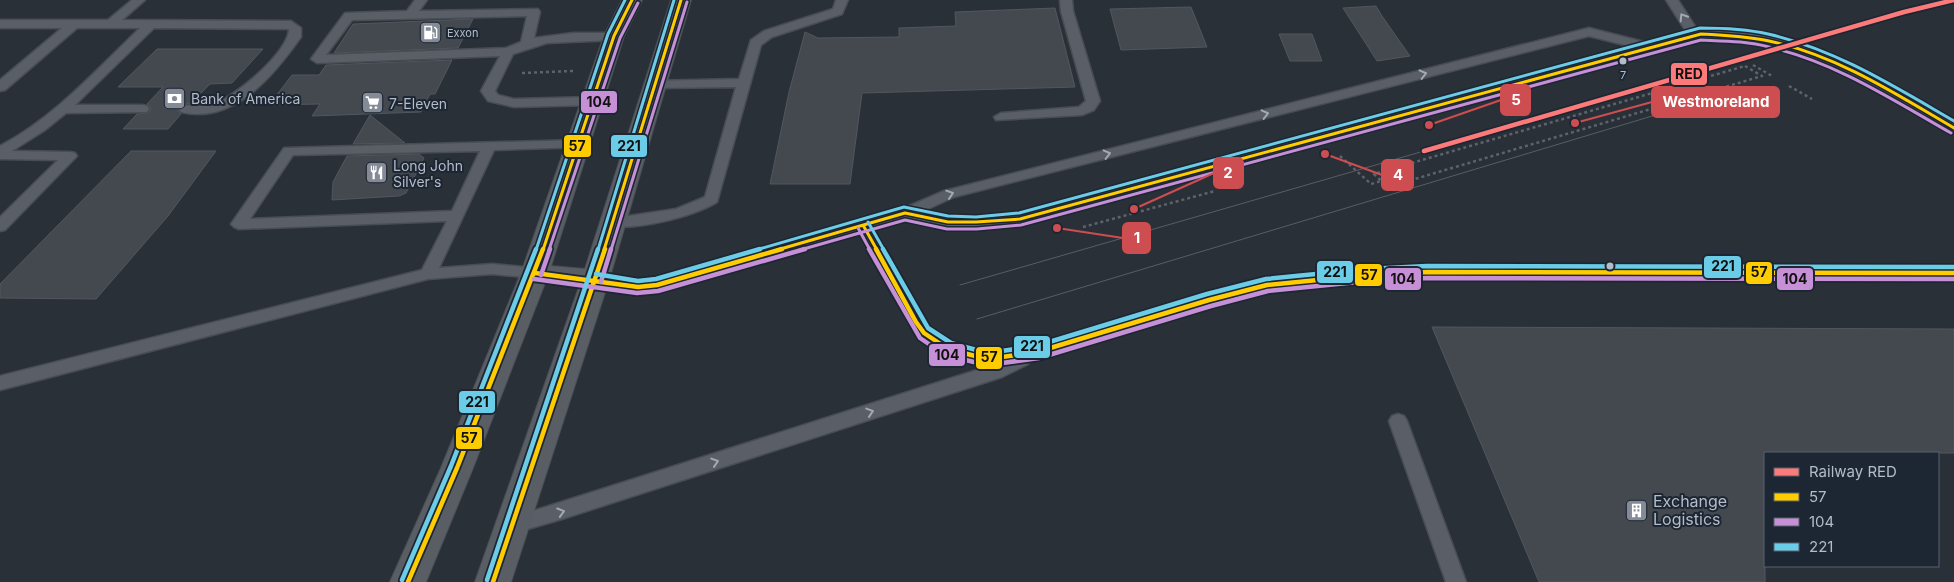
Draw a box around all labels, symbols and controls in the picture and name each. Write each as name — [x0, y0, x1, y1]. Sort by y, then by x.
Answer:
one-way arrow — [1679, 13, 1689, 22]
fuel station icon: Exxon — [419, 21, 443, 45]
place label: Exxon — [447, 26, 478, 40]
marker: 7 — [1618, 56, 1628, 66]
line badge: RED — [1670, 62, 1708, 86]
text: RED — [1675, 65, 1703, 82]
place label: 7 — [1620, 68, 1626, 82]
one-way arrow — [1418, 69, 1427, 80]
callout: 5 — [1501, 85, 1530, 115]
bank icon: Bank of America — [163, 86, 187, 110]
callout: Westmoreland — [1652, 87, 1779, 117]
place label: Bank of America — [191, 90, 300, 107]
line badge: 104 — [580, 90, 618, 114]
text: 5 — [1511, 90, 1521, 109]
supermarket icon: 7-Eleven — [361, 91, 385, 115]
text: Westmoreland — [1663, 92, 1769, 111]
text: 104 — [587, 93, 611, 110]
place label: 7-Eleven — [389, 95, 447, 112]
one-way arrow — [1261, 109, 1270, 120]
line badge: 57 — [563, 134, 592, 158]
line badge: 221 — [610, 134, 648, 158]
text: 57 — [568, 137, 586, 154]
text: 221 — [617, 137, 641, 154]
one-way arrow — [1103, 149, 1112, 160]
place label: Long John Silver's — [393, 157, 463, 190]
callout: 2 — [1214, 158, 1243, 188]
callout: 4 — [1382, 160, 1413, 190]
restaurant icon: Long John Silver's — [365, 161, 389, 185]
text: 2 — [1223, 163, 1233, 182]
text: 4 — [1393, 165, 1403, 184]
one-way arrow — [945, 190, 954, 200]
callout: 1 — [1123, 223, 1150, 253]
text: 1 — [1134, 228, 1140, 247]
line badge: 221 — [1703, 255, 1742, 279]
text: 221 — [1711, 257, 1735, 274]
line badge: 221 — [1316, 260, 1354, 284]
unlabelled marker — [1605, 261, 1615, 271]
line badge: 57 — [1745, 261, 1773, 285]
text: 221 — [1323, 263, 1347, 280]
line badge: 57 — [1354, 263, 1383, 287]
text: 57 — [1750, 263, 1768, 280]
text: 57 — [1360, 266, 1378, 283]
line badge: 104 — [1384, 267, 1422, 291]
line badge: 104 — [1776, 267, 1814, 291]
text: 104 — [1391, 270, 1415, 287]
text: 104 — [1783, 270, 1807, 287]
line badge: 221 — [1013, 335, 1051, 359]
text: 221 — [1020, 337, 1044, 354]
line badge: 104 — [928, 343, 966, 367]
text: 104 — [935, 346, 959, 363]
line badge: 57 — [975, 346, 1003, 370]
text: 57 — [980, 348, 998, 365]
line badge: 221 — [458, 390, 496, 414]
text: 221 — [465, 393, 489, 410]
one-way arrow — [865, 408, 874, 418]
line badge: 57 — [455, 426, 483, 450]
text: 57 — [460, 429, 478, 446]
legend — [1764, 452, 1939, 567]
one-way arrow — [711, 458, 719, 468]
text: Railway RED — [1809, 462, 1897, 481]
text: 57 — [1809, 487, 1827, 506]
place label: Exchange Logistics — [1653, 491, 1727, 529]
building icon: Exchange Logistics — [1625, 498, 1649, 522]
one-way arrow — [556, 507, 564, 517]
text: 104 — [1809, 512, 1834, 531]
text: 221 — [1809, 537, 1833, 556]

